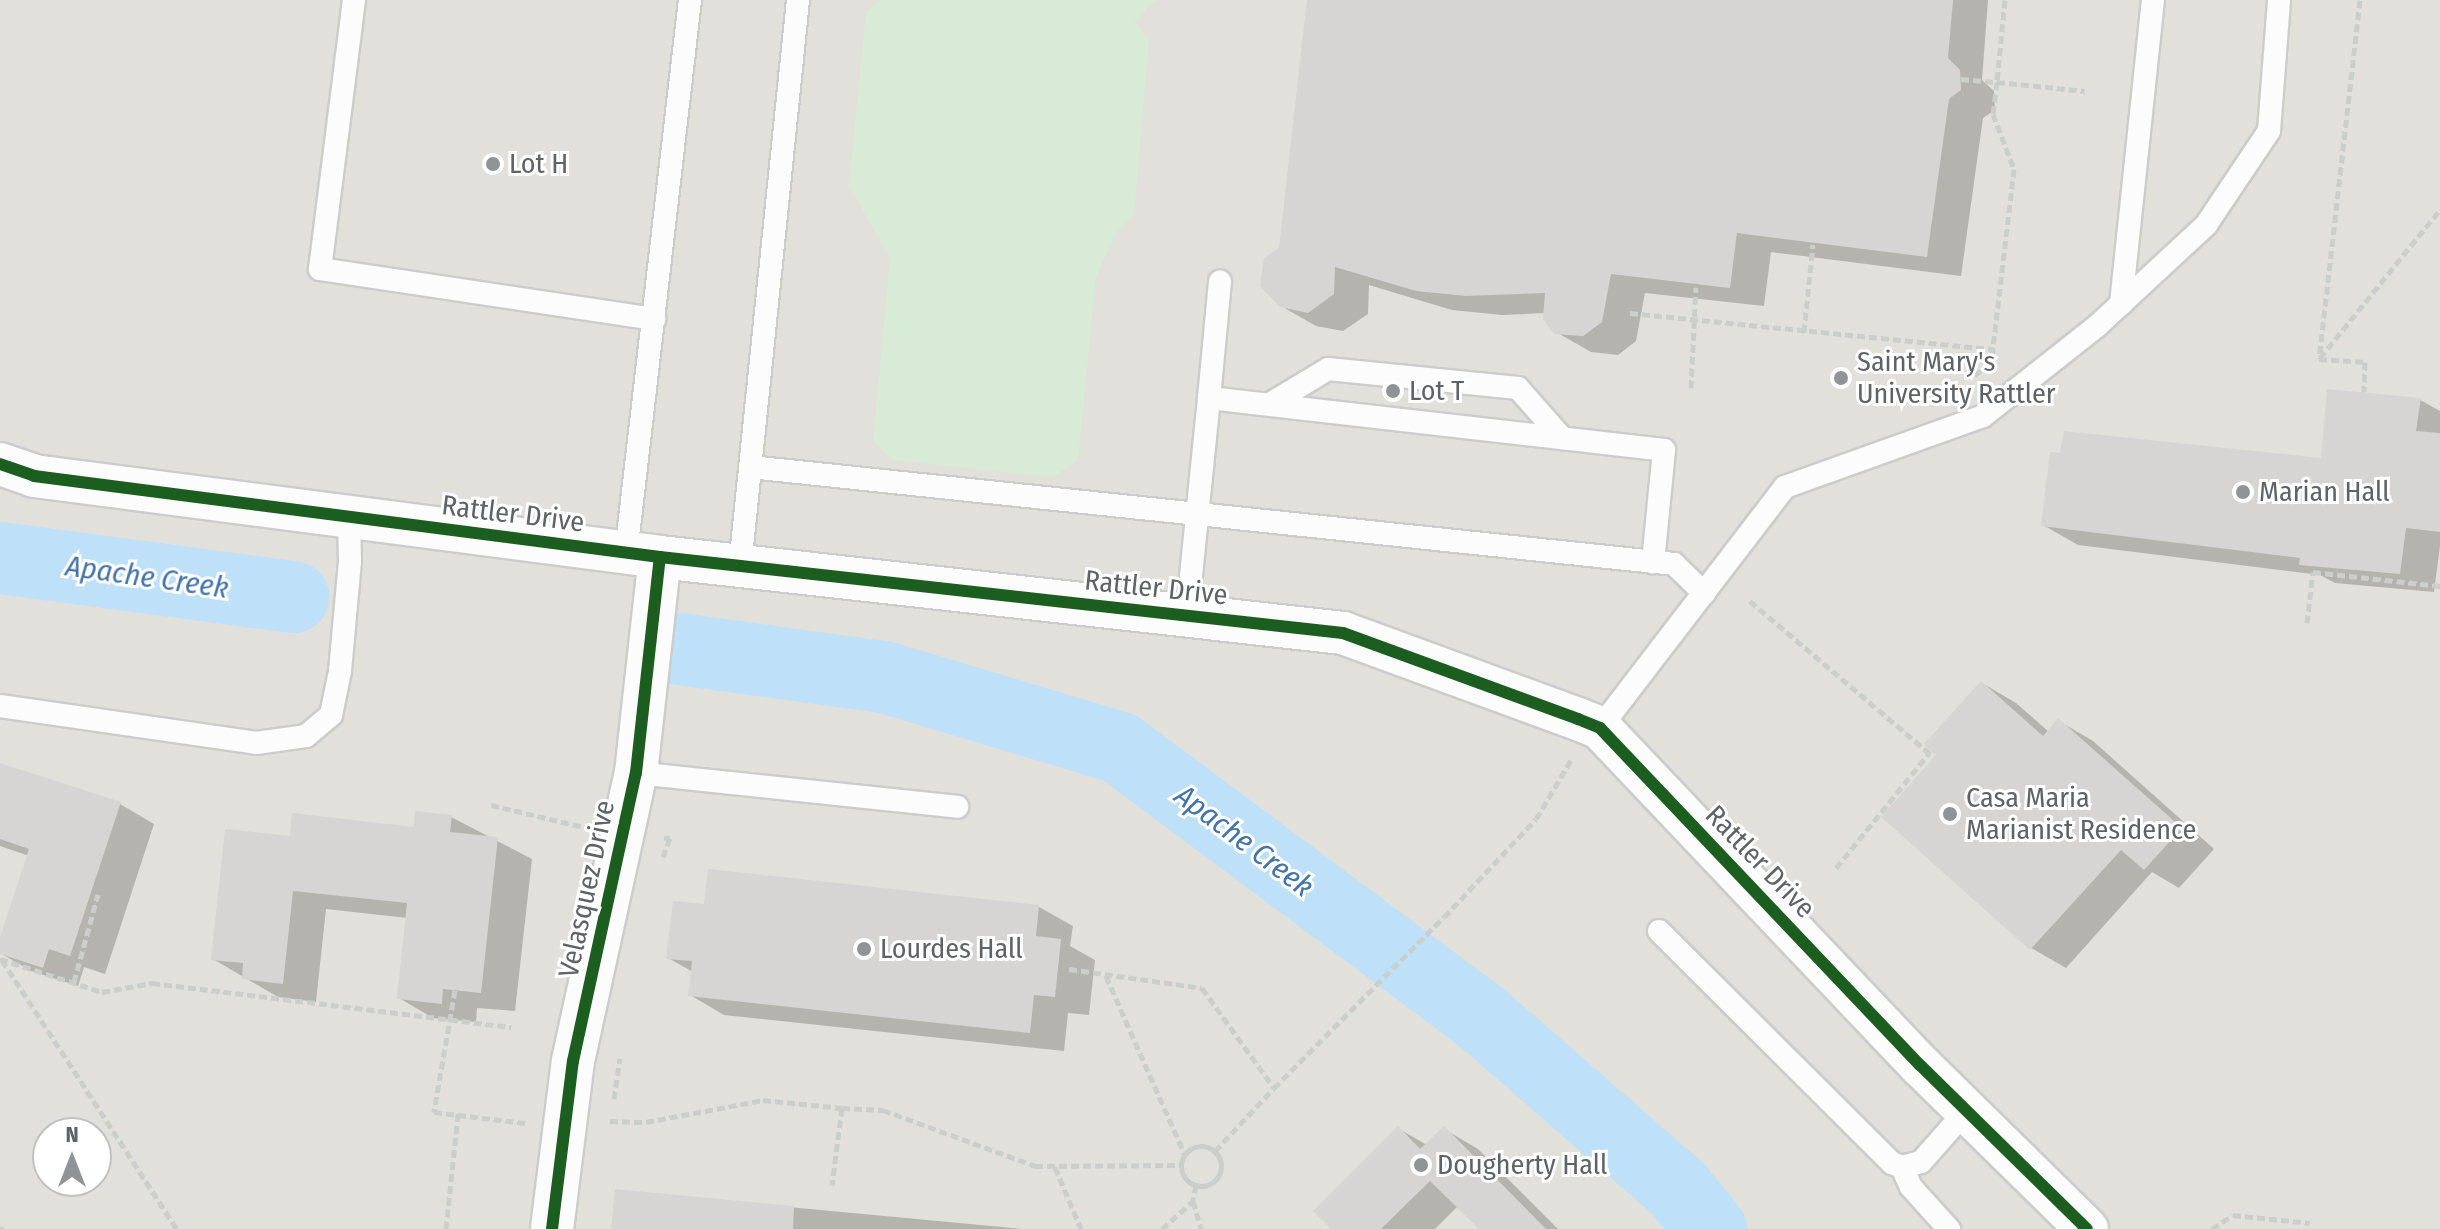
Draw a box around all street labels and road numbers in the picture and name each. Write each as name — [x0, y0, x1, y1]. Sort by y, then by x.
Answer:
street label: Rattler Drive — [440, 489, 586, 539]
street label: Rattler Drive — [1083, 564, 1229, 612]
street label: Velasquez Drive — [552, 797, 622, 981]
street label: Rattler Drive — [1698, 799, 1822, 925]

